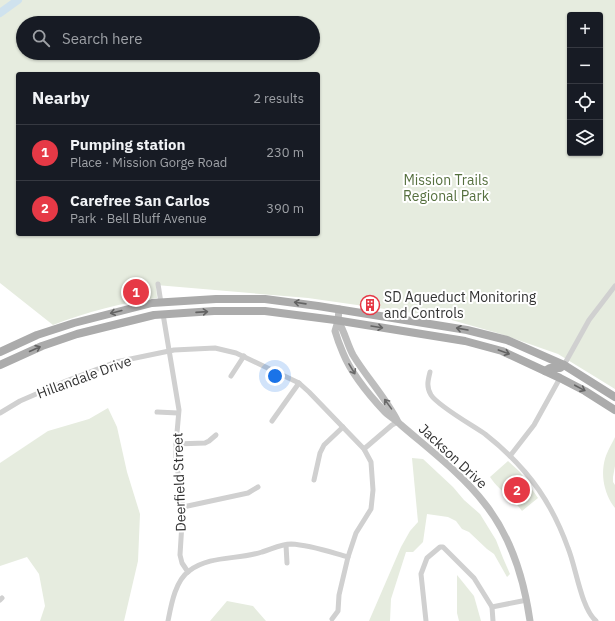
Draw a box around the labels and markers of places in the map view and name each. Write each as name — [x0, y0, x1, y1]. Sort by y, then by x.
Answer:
pin: 1 — [123, 277, 149, 307]
place label: SD Aqueduct Monitoring and Controls — [384, 288, 537, 322]
building icon: SD Aqueduct Monitoring and Controls — [359, 294, 381, 316]
pin: 2 — [504, 475, 530, 505]

